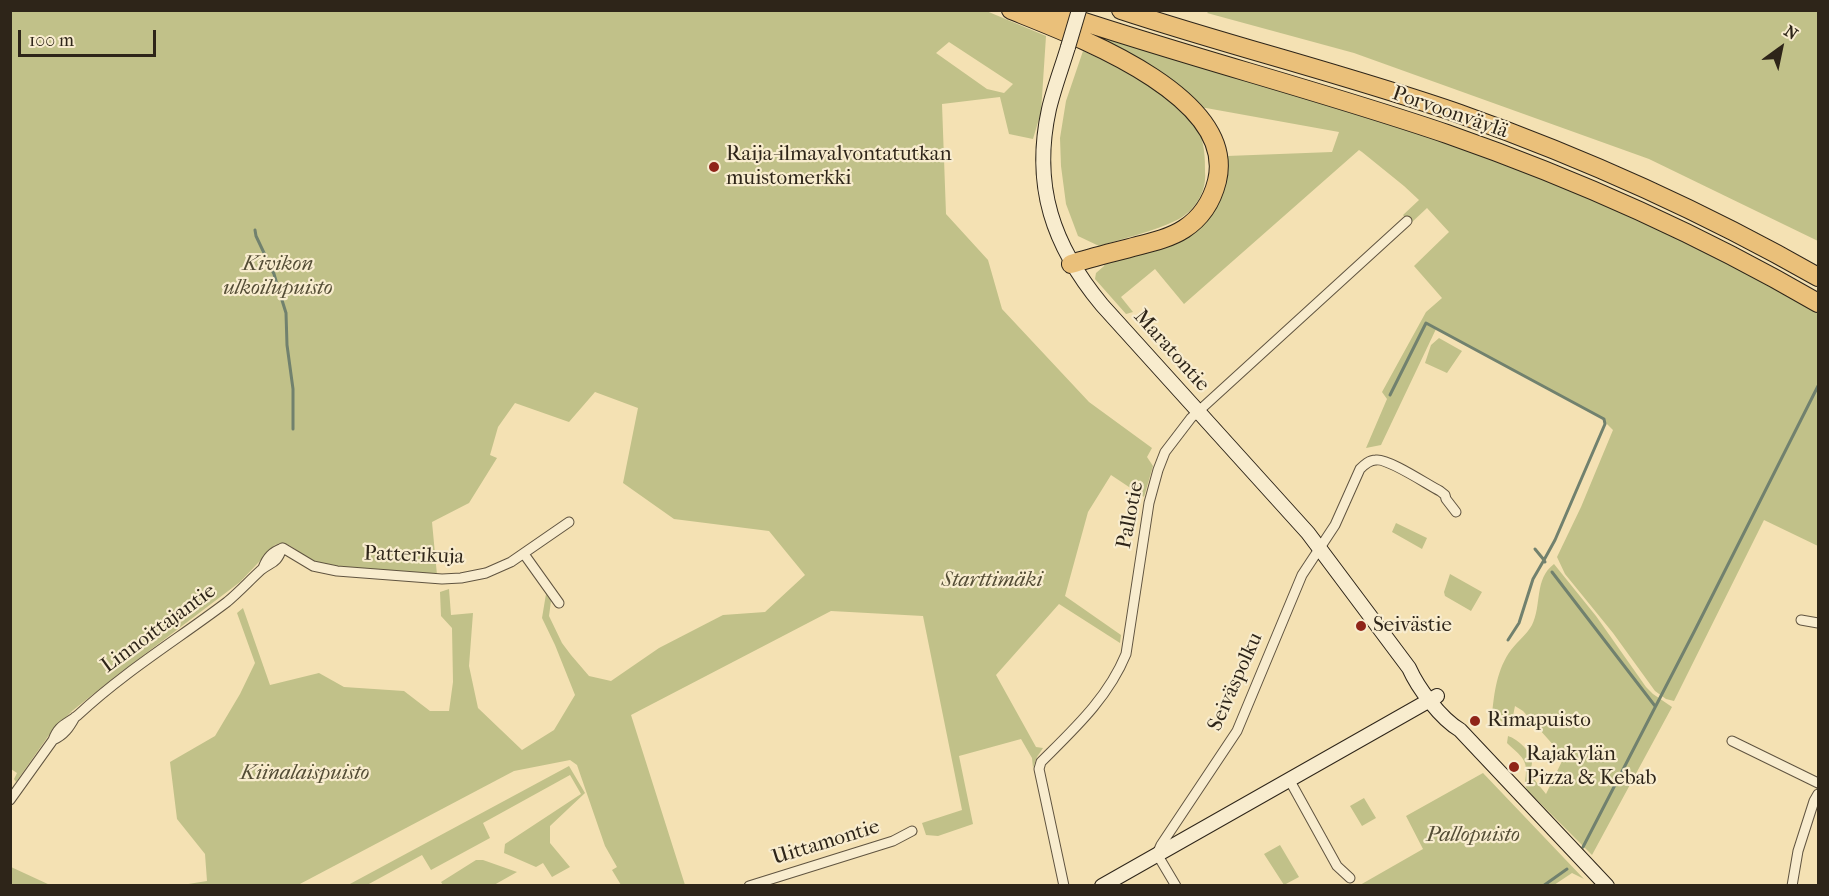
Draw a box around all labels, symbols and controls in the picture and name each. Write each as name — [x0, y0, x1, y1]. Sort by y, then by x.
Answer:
scale bar — [21, 18, 159, 56]
north arrow — [1751, 18, 1811, 78]
text: N — [1781, 21, 1801, 44]
text: 100 m — [29, 30, 74, 51]
street label: Porvoonväylä — [1389, 81, 1511, 145]
place label: Raija-ilmavalvontatutkan muistomerkki — [726, 142, 952, 192]
marker: Raija-ilmavalvontatutkan muistomerkki — [707, 160, 721, 174]
park label: Kivikon ulkoilupuisto — [223, 252, 333, 302]
street label: Maratontie — [1128, 305, 1214, 397]
street label: Pallotie — [1112, 479, 1150, 551]
street label: Patterikuja — [363, 542, 465, 570]
park label: Starttimäki — [942, 568, 1042, 594]
street label: Linnoittajantie — [97, 579, 221, 679]
place label: Seivästie — [1373, 613, 1452, 639]
marker: Seivästie — [1354, 619, 1368, 633]
street label: Seiväspolku — [1203, 629, 1269, 735]
place label: Rimapuisto — [1487, 708, 1591, 734]
marker: Rimapuisto — [1468, 714, 1482, 728]
place label: Rajakylän Pizza & Kebab — [1526, 742, 1656, 792]
marker: Rajakylän Pizza & Kebab — [1507, 760, 1521, 774]
park label: Kiinalaispuisto — [241, 761, 369, 787]
street label: Uittamontie — [769, 815, 883, 871]
park label: Pallopuisto — [1426, 823, 1520, 849]

